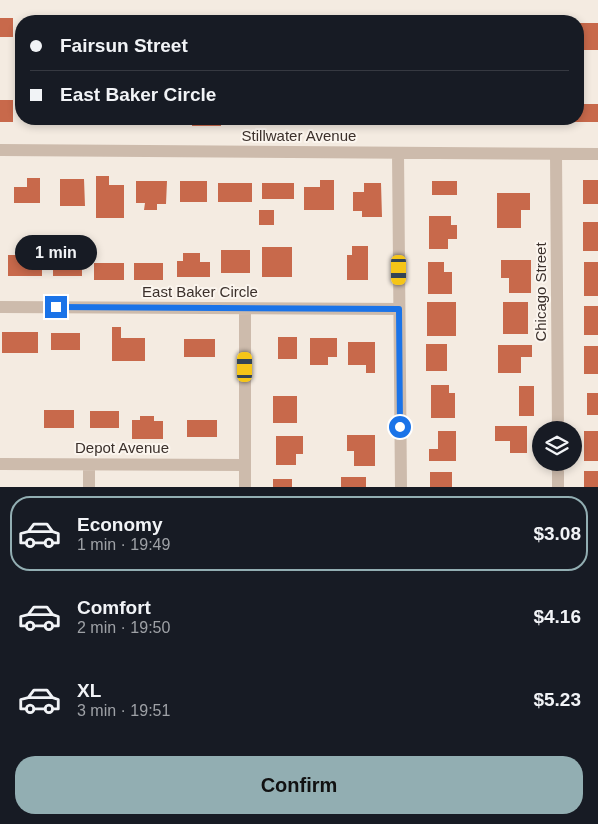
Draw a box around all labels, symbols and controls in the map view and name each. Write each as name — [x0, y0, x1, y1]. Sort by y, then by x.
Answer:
text: Fairsun Street — [60, 35, 188, 56]
text: East Baker Circle — [60, 84, 216, 105]
street label: Stillwater Avenue — [242, 127, 356, 144]
callout: 1 min — [15, 234, 97, 270]
street label: Chicago Street — [532, 242, 549, 342]
text: 1 min — [35, 244, 77, 261]
car — [391, 255, 406, 285]
street label: East Baker Circle — [142, 283, 258, 300]
route end — [45, 296, 67, 318]
car — [237, 352, 252, 382]
route start — [389, 416, 411, 438]
map controls — [532, 421, 582, 471]
button: layers — [532, 421, 582, 471]
street label: Depot Avenue — [75, 439, 169, 456]
icon: car — [17, 511, 62, 556]
text: Economy — [77, 514, 163, 535]
text: $3.08 — [533, 523, 581, 544]
text: 1 min · 19:49 — [77, 536, 170, 553]
icon: car — [17, 594, 62, 639]
text: Comfort — [77, 597, 151, 618]
text: $4.16 — [533, 606, 581, 627]
text: 2 min · 19:50 — [77, 619, 170, 636]
icon: car — [17, 677, 62, 722]
text: XL — [77, 680, 101, 701]
text: $5.23 — [533, 689, 581, 710]
text: 3 min · 19:51 — [77, 702, 170, 719]
button: Confirm — [15, 756, 583, 814]

